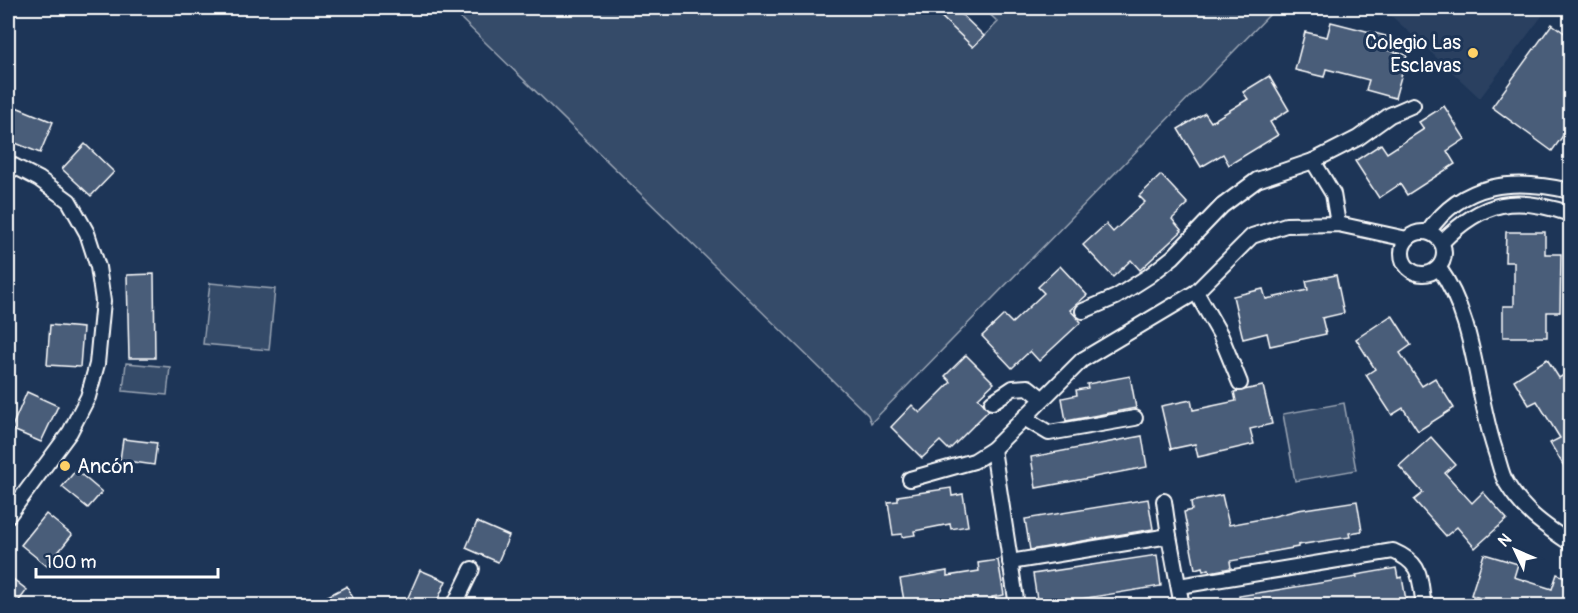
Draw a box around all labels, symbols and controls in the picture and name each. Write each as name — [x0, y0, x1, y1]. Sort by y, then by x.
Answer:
place label: Colegio Las Esclavas — [1365, 30, 1461, 78]
marker: Colegio Las Esclavas — [1466, 46, 1480, 60]
place label: Ancón — [77, 454, 134, 479]
marker: Ancón — [58, 459, 72, 473]
north arrow — [1485, 520, 1545, 580]
text: N — [1494, 529, 1516, 551]
scale bar — [36, 541, 218, 579]
text: 100 m — [45, 551, 97, 574]

